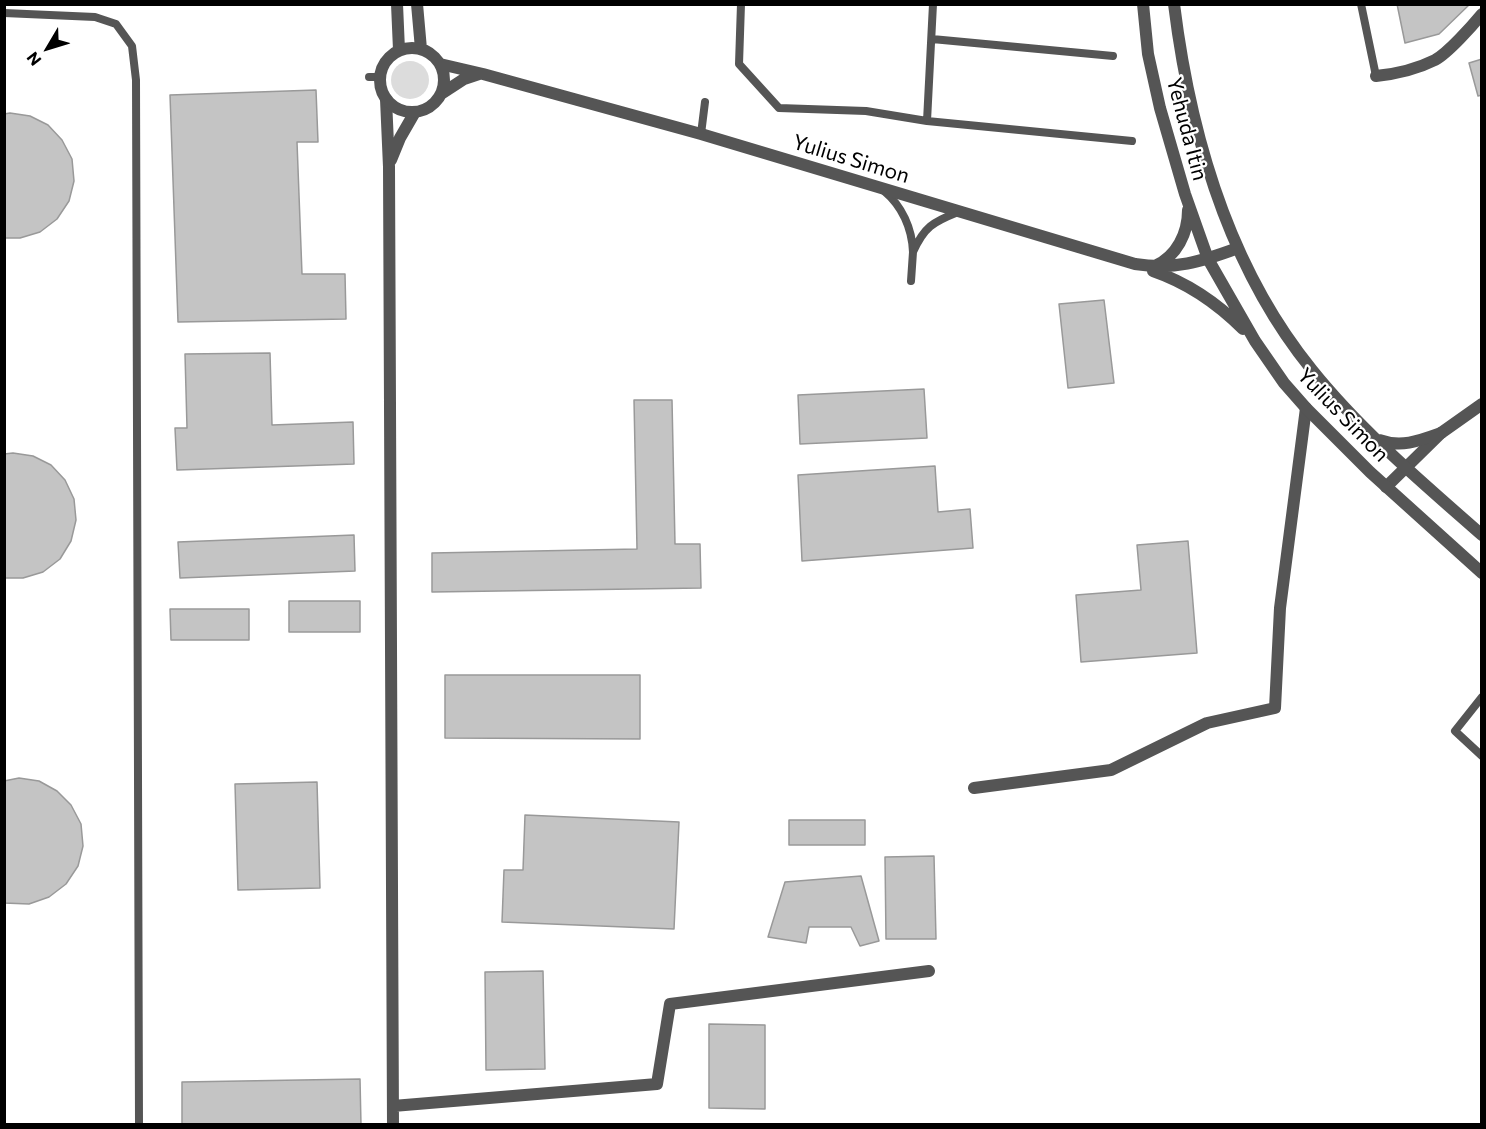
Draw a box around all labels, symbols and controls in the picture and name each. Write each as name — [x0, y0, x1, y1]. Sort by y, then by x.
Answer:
north arrow — [18, 18, 78, 78]
text: N — [22, 49, 45, 70]
street label: Yehuda Itin — [1161, 75, 1213, 183]
street label: Yulius Simon — [790, 129, 912, 189]
street label: Yulius Simon — [1292, 363, 1394, 467]

